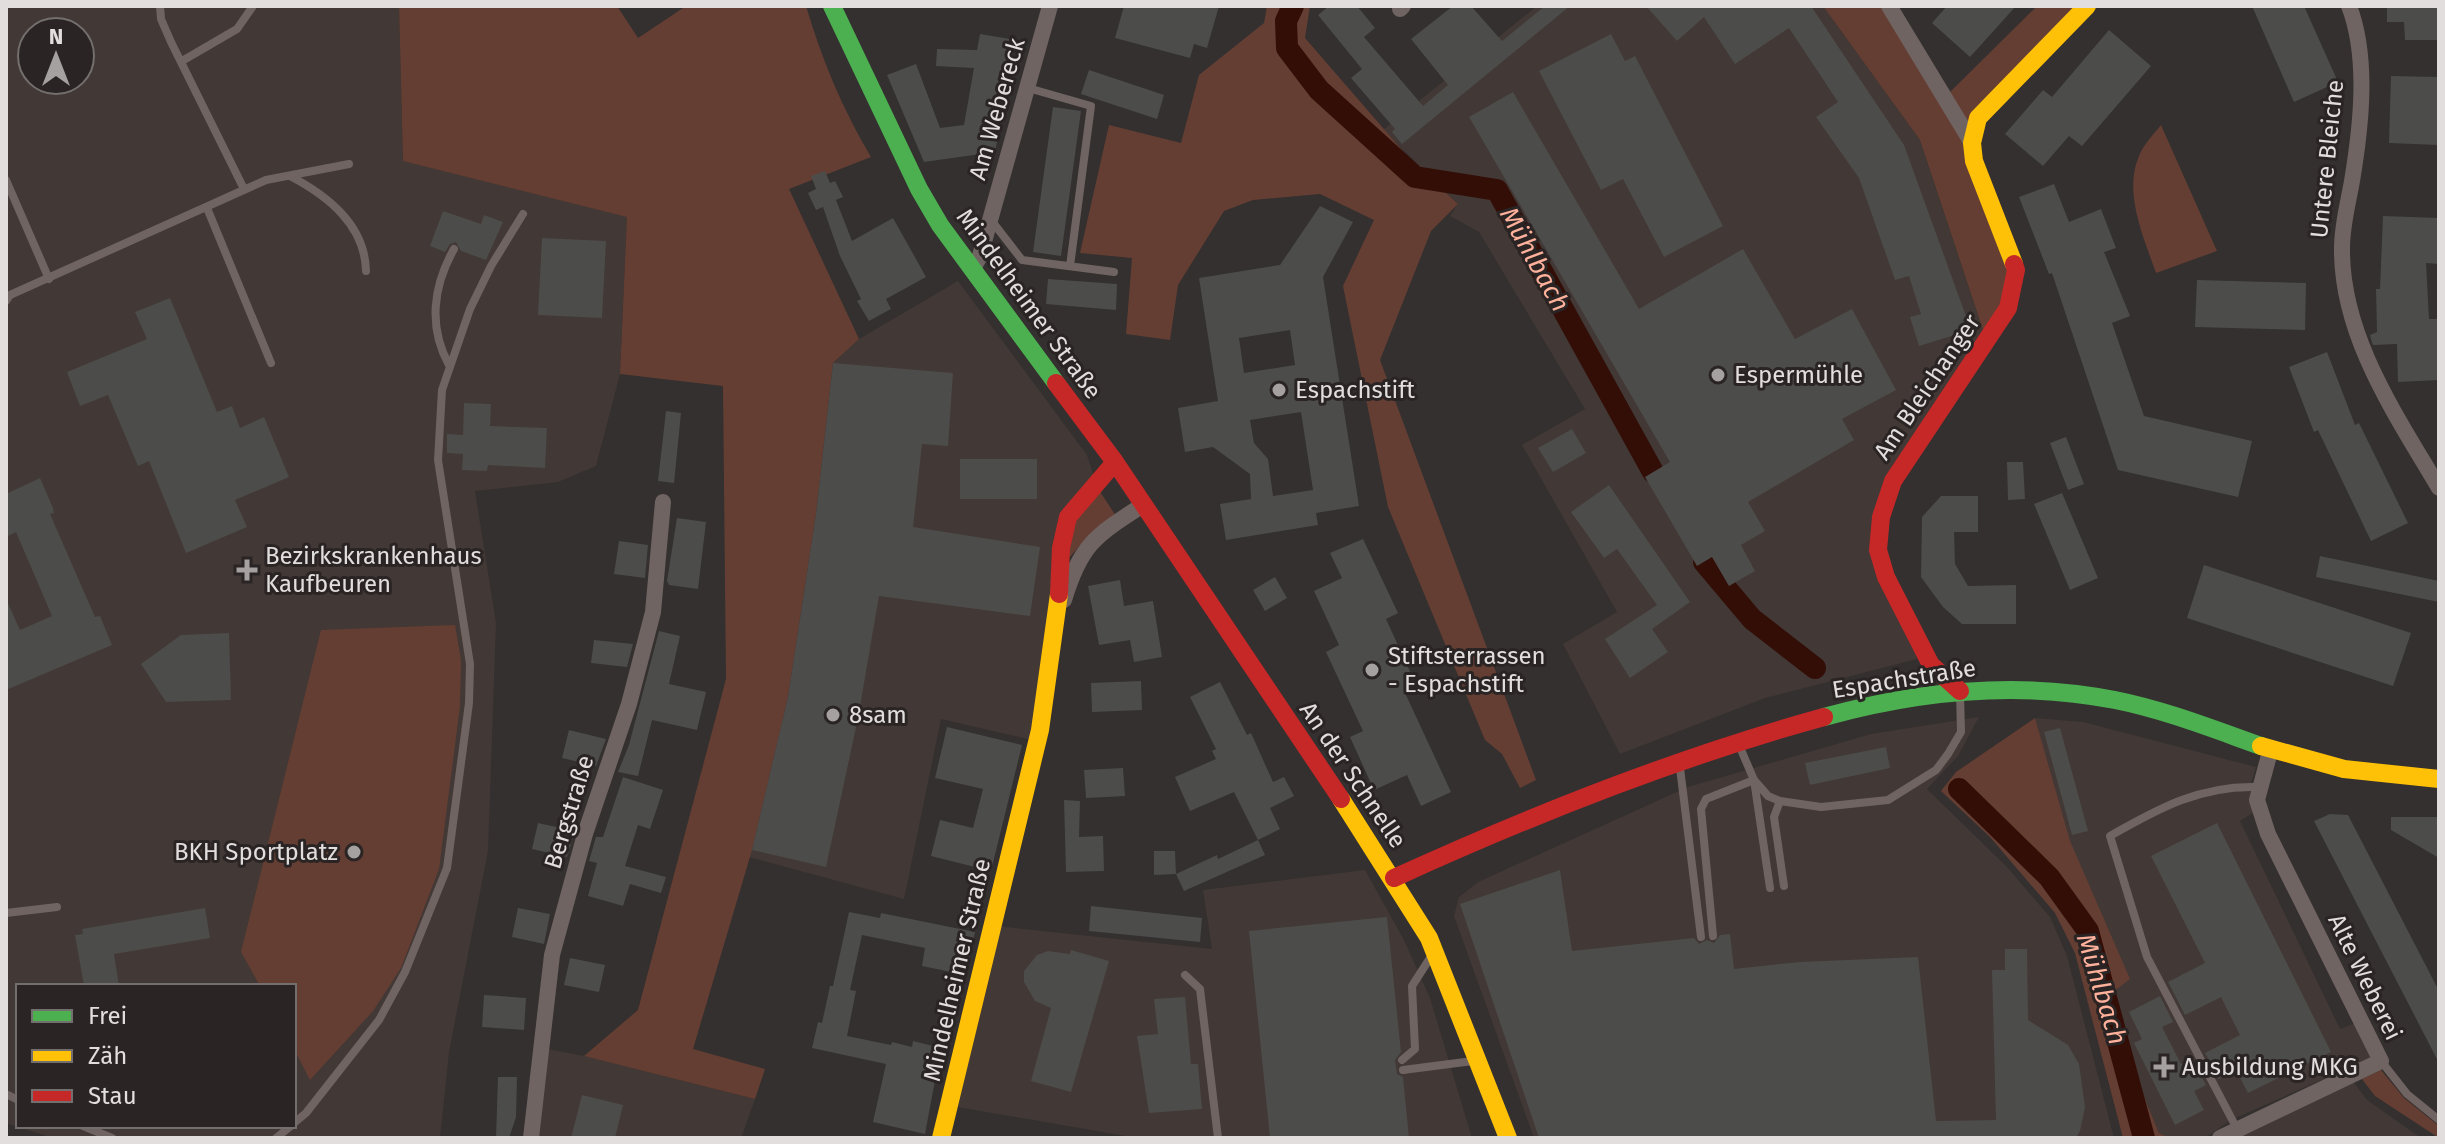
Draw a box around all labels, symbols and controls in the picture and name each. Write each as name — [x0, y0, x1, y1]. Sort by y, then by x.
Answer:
north arrow — [16, 16, 96, 96]
text: N — [49, 23, 63, 50]
street label: Am Webereck — [963, 34, 1031, 183]
street label: Untere Bleiche — [2305, 78, 2349, 240]
water label: Mühlbach — [1493, 201, 1576, 317]
street label: Mindelheimer Straße — [951, 204, 1107, 404]
street label: Am Bleichanger — [1868, 308, 1986, 465]
place label: Espermühle — [1734, 361, 1863, 389]
marker: Espermühle — [1709, 366, 1727, 384]
place label: Espachstift — [1295, 376, 1415, 404]
marker: Espachstift — [1270, 381, 1288, 399]
place label: Bezirkskrankenhaus Kaufbeuren — [265, 542, 482, 598]
marker: Bezirkskrankenhaus Kaufbeuren — [236, 559, 258, 581]
place label: Stiftsterrassen - Espachstift — [1388, 642, 1546, 698]
street label: Espachstraße — [1830, 654, 1978, 704]
marker: Stiftsterrassen - Espachstift — [1363, 661, 1381, 679]
street label: An der Schnelle — [1294, 697, 1412, 853]
place label: 8sam — [849, 701, 907, 729]
marker: 8sam — [824, 706, 842, 724]
street label: Bergstraße — [538, 752, 600, 872]
place label: BKH Sportplatz — [174, 838, 338, 866]
marker: BKH Sportplatz — [345, 843, 363, 861]
street label: Mindelheimer Straße — [918, 856, 996, 1084]
street label: Alte Weberei — [2322, 909, 2408, 1045]
water label: Mühlbach — [2070, 930, 2133, 1049]
legend — [16, 984, 296, 1128]
text: Frei — [88, 1002, 127, 1030]
text: Zäh — [88, 1042, 127, 1070]
place label: Ausbildung MKG — [2182, 1053, 2358, 1081]
marker: Ausbildung MKG — [2153, 1056, 2175, 1078]
text: Stau — [88, 1082, 137, 1110]

